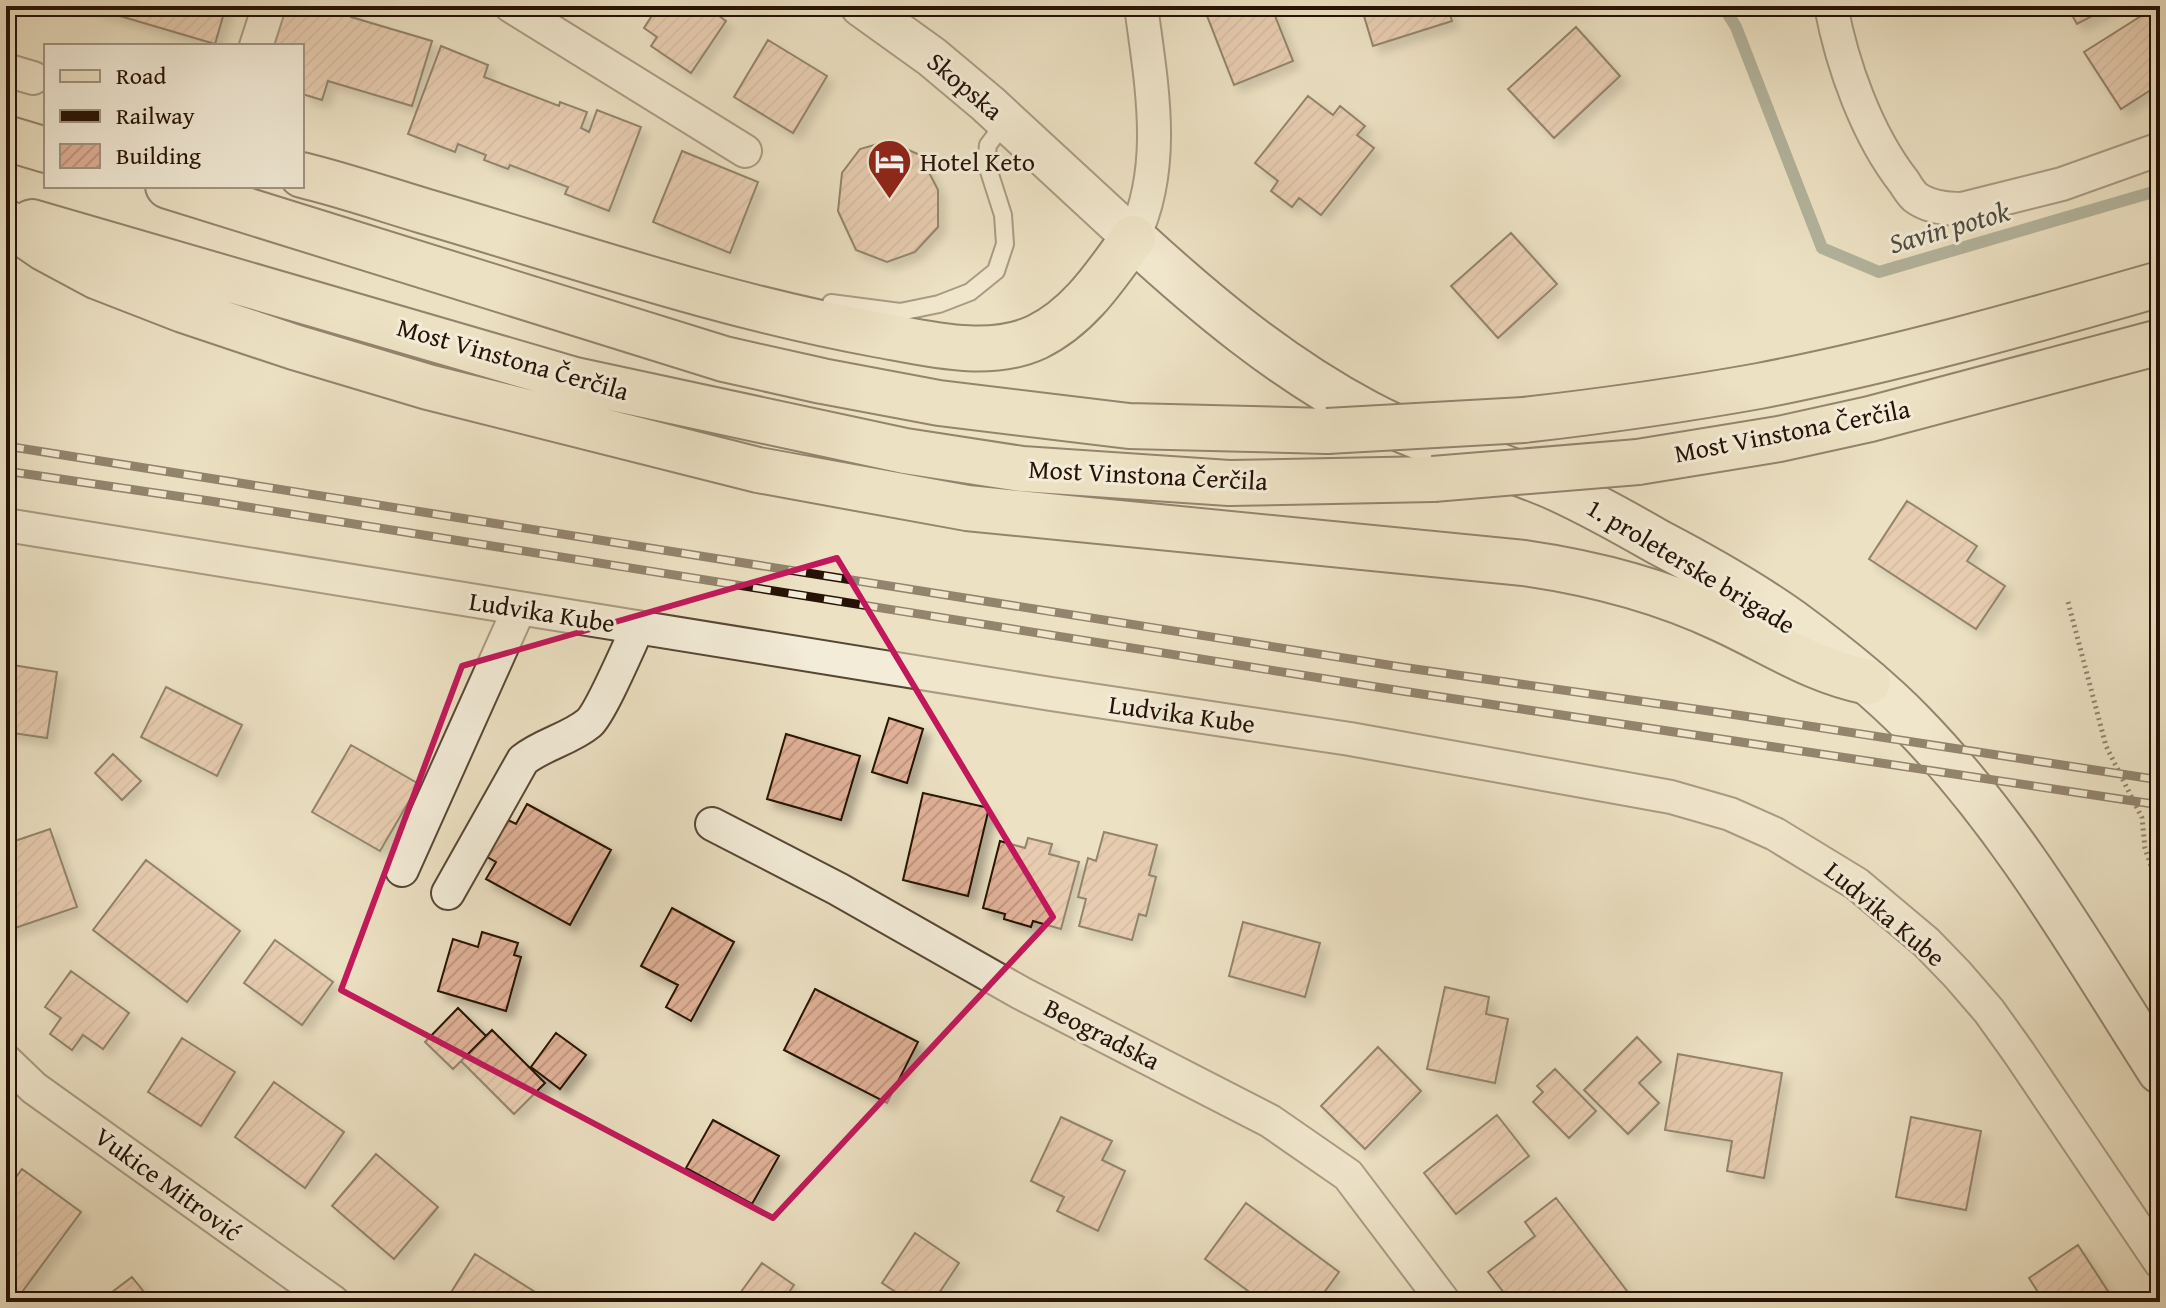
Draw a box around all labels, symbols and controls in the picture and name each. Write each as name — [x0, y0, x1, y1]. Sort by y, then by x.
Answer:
street label: Skopska — [919, 42, 1012, 129]
legend — [44, 44, 304, 188]
text: Road — [116, 58, 166, 93]
text: Railway — [116, 98, 195, 133]
text: Building — [116, 138, 201, 173]
hotel icon: Hotel Keto — [865, 138, 913, 201]
place label: Hotel Keto — [920, 142, 1035, 181]
water label: Savin potok — [1884, 190, 2014, 263]
street label: Most Vinstona Čerčila — [393, 307, 634, 410]
street label: Most Vinstona Čerčila — [1671, 388, 1914, 473]
street label: Most Vinstona Čerčila — [1027, 449, 1269, 500]
street label: 1. proleterske brigade — [1579, 488, 1803, 643]
street label: Ludvika Kube — [466, 581, 618, 642]
street label: Ludvika Kube — [1106, 684, 1258, 743]
street label: Ludvika Kube — [1816, 851, 1954, 976]
street label: Beogradska — [1037, 988, 1168, 1080]
street label: Vukice Mitrović — [87, 1117, 250, 1250]

